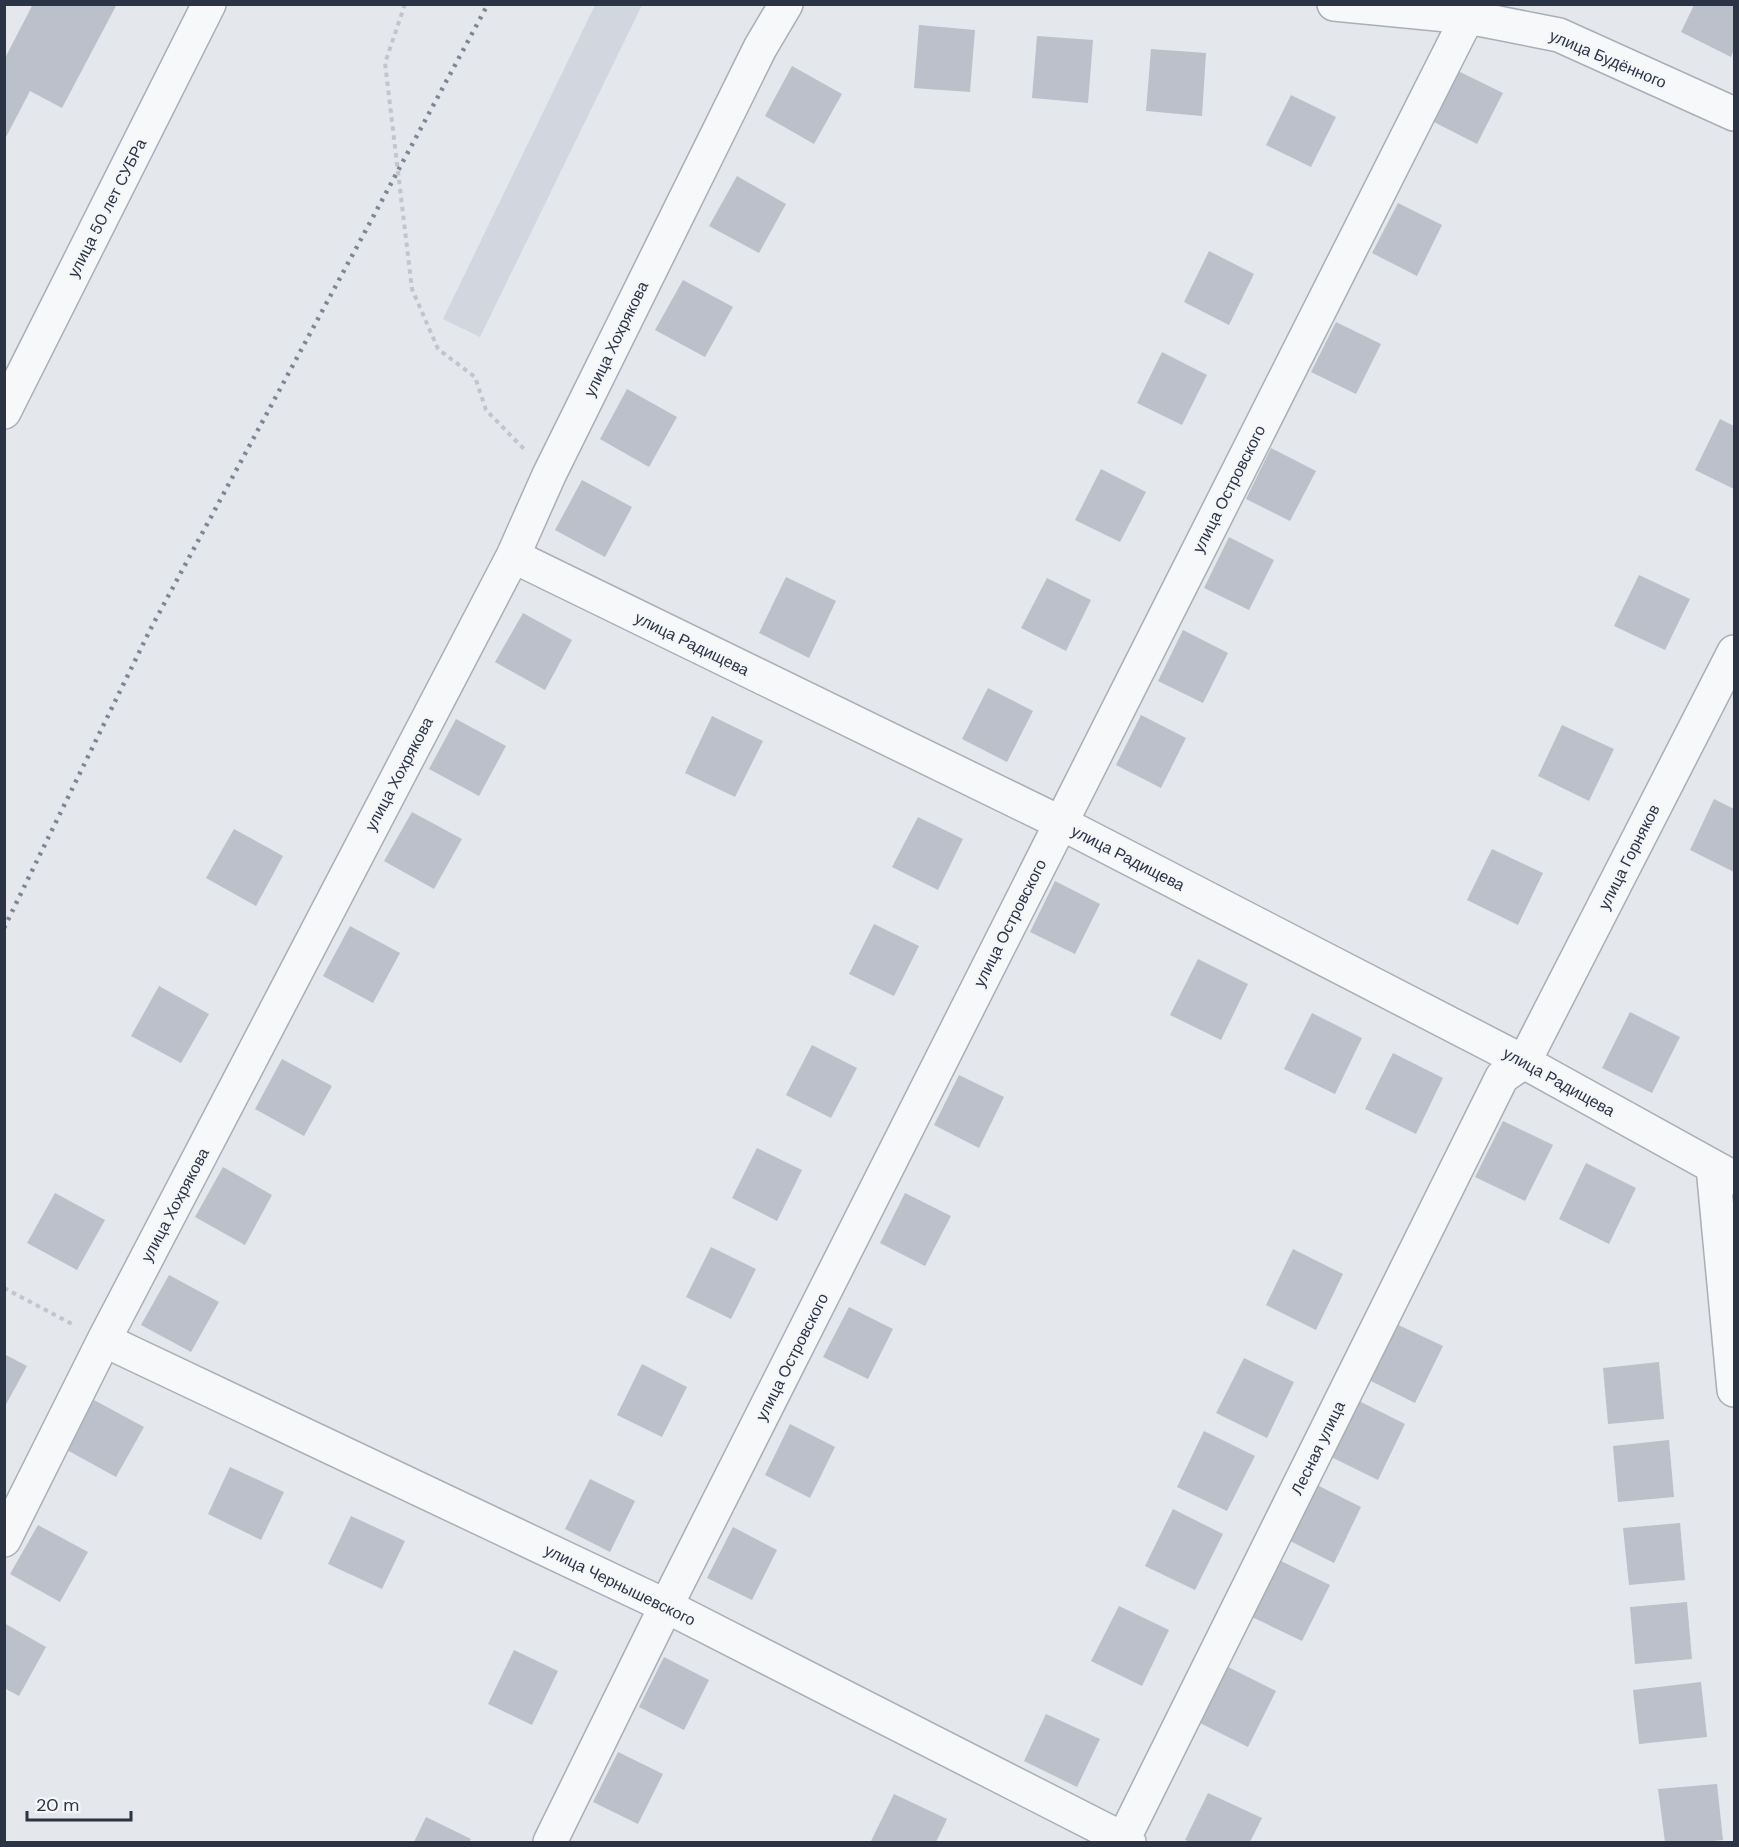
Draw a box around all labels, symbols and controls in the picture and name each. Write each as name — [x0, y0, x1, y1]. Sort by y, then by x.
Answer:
street label: улица Будённого — [1546, 25, 1670, 93]
street label: улица 50 лет СУБРа — [63, 135, 151, 281]
street label: улица Хохрякова — [579, 278, 653, 400]
street label: улица Островского — [1188, 422, 1270, 556]
street label: улица Радищева — [631, 607, 753, 681]
street label: улица Хохрякова — [360, 713, 438, 835]
street label: улица Горняков — [1593, 801, 1665, 913]
street label: улица Радищева — [1068, 820, 1188, 896]
street label: улица Островского — [969, 856, 1051, 990]
street label: улица Радищева — [1499, 1043, 1619, 1121]
street label: улица Хохрякова — [136, 1144, 214, 1266]
street label: улица Островского — [751, 1290, 833, 1424]
street label: Лесная улица — [1286, 1397, 1350, 1498]
street label: улица Чернышевского — [541, 1539, 699, 1631]
scale bar — [27, 1784, 130, 1822]
text: 20 m — [36, 1793, 79, 1817]

